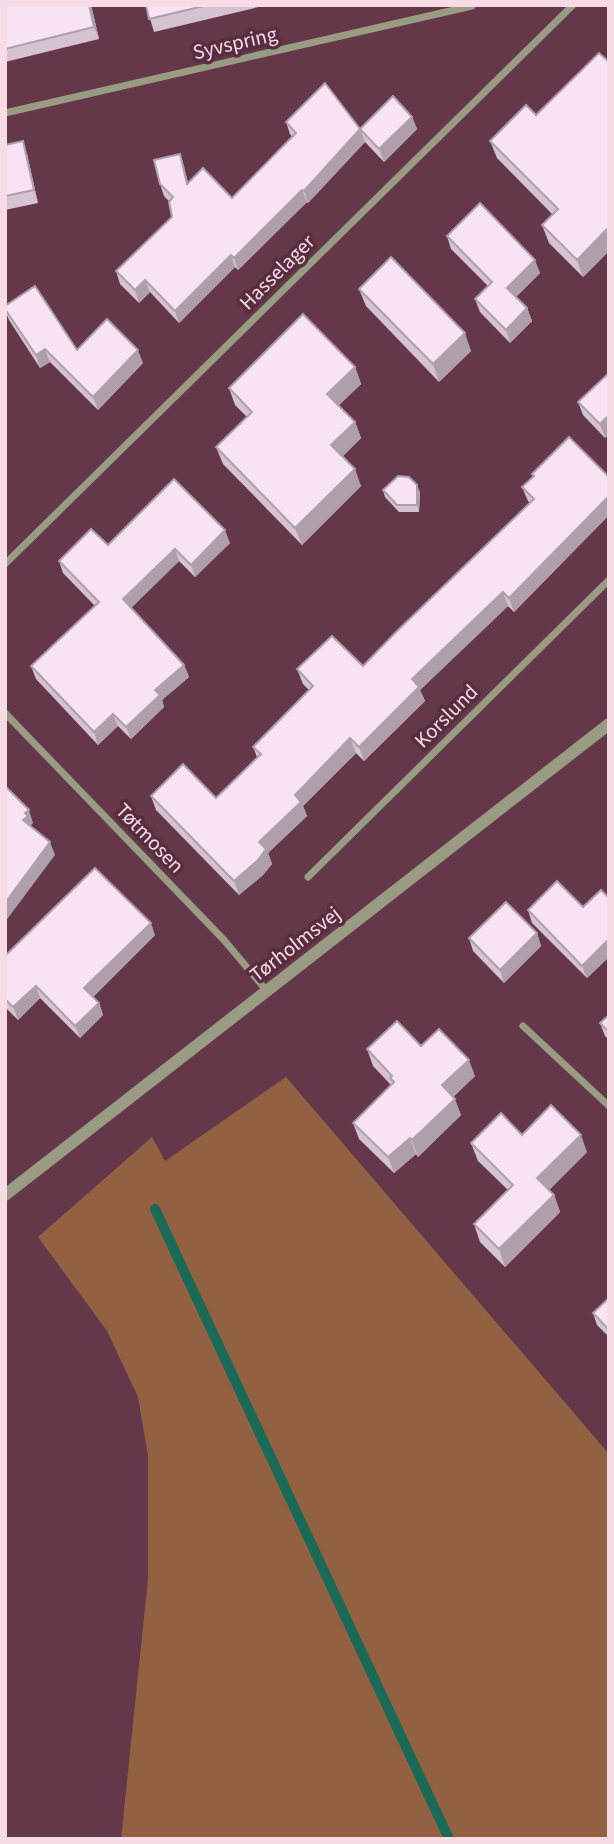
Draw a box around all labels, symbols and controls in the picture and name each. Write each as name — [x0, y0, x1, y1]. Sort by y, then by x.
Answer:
street label: Syvspring — [190, 19, 281, 67]
street label: Hasselager — [232, 227, 322, 317]
street label: Korslund — [407, 677, 485, 755]
street label: Tøtmosen — [109, 796, 191, 880]
street label: Tørholmsvej — [243, 899, 347, 989]

